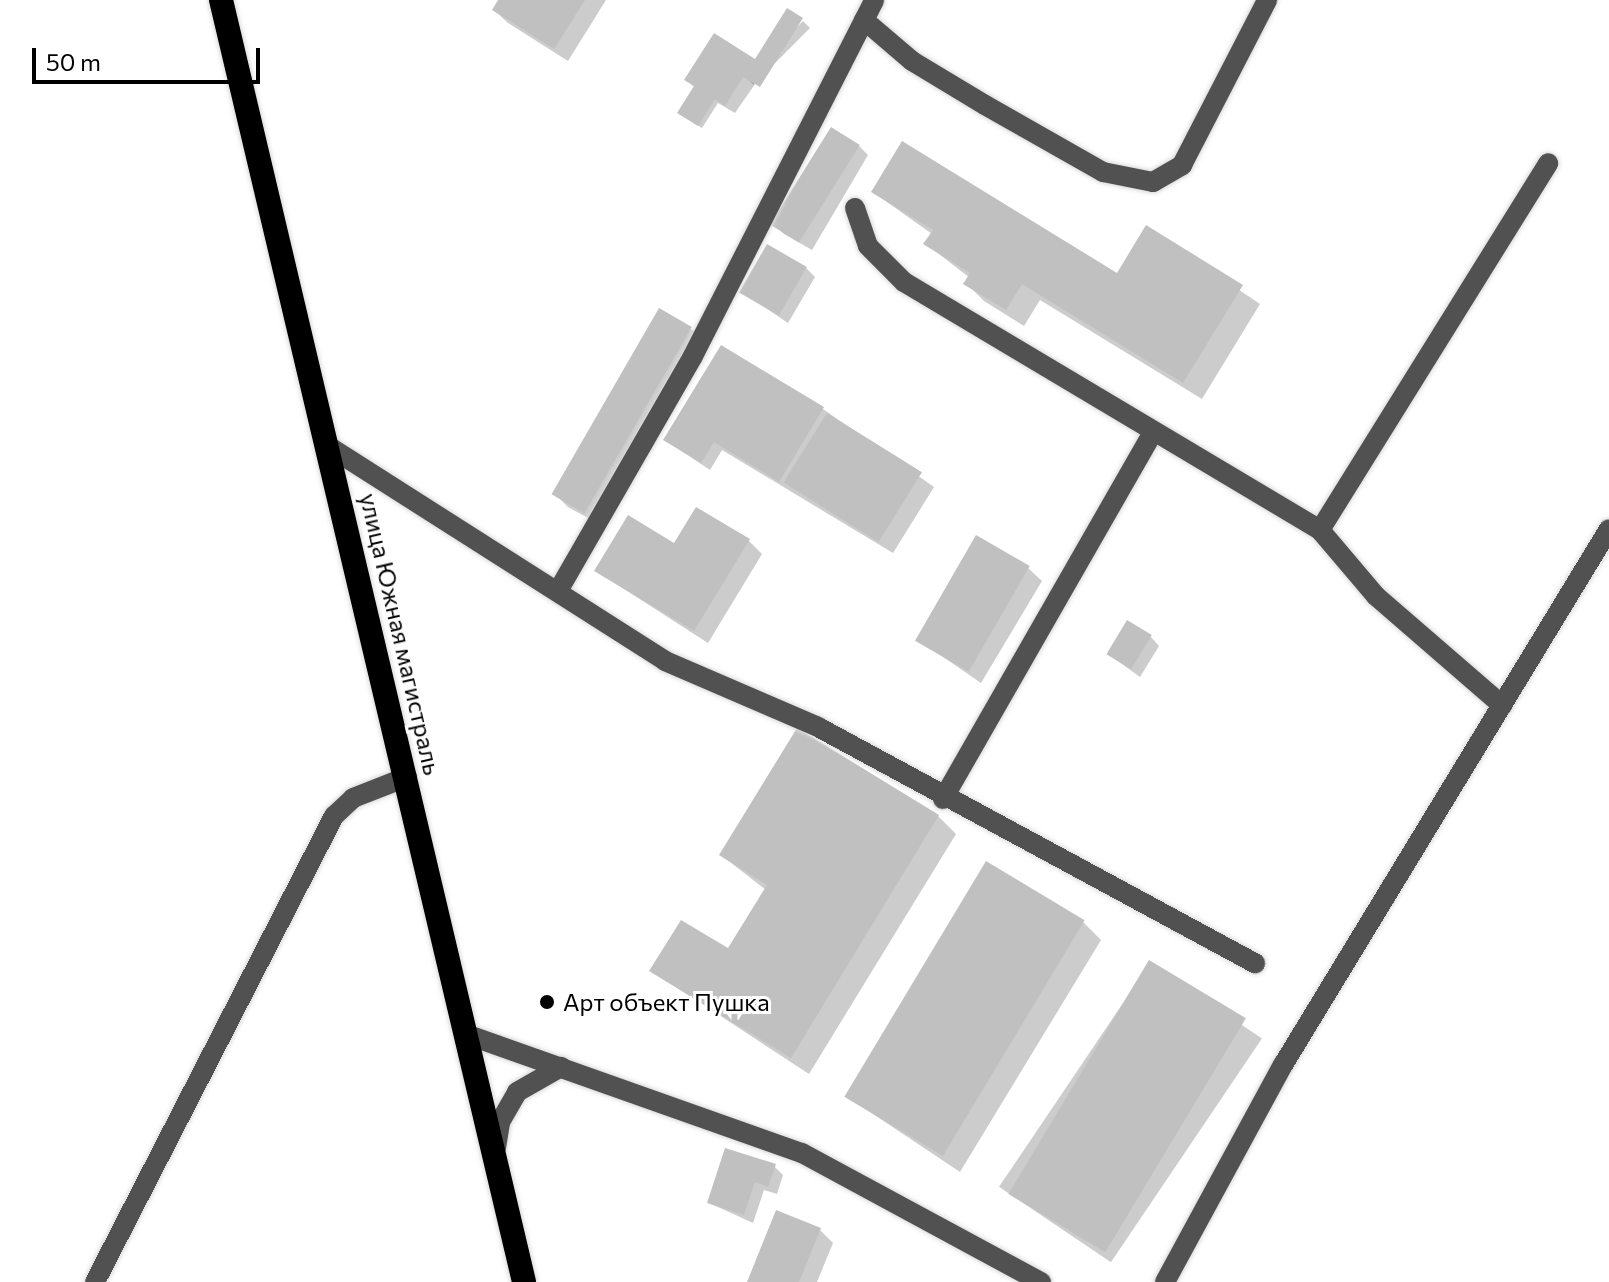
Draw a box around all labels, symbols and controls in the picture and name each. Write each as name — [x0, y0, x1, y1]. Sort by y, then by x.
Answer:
scale bar — [36, 32, 264, 82]
text: 50 m — [46, 47, 101, 76]
street label: улица Южная магистраль — [355, 490, 447, 778]
place label: Арт объект Пушка — [563, 988, 770, 1016]
marker: Арт объект Пушка — [538, 993, 556, 1011]

